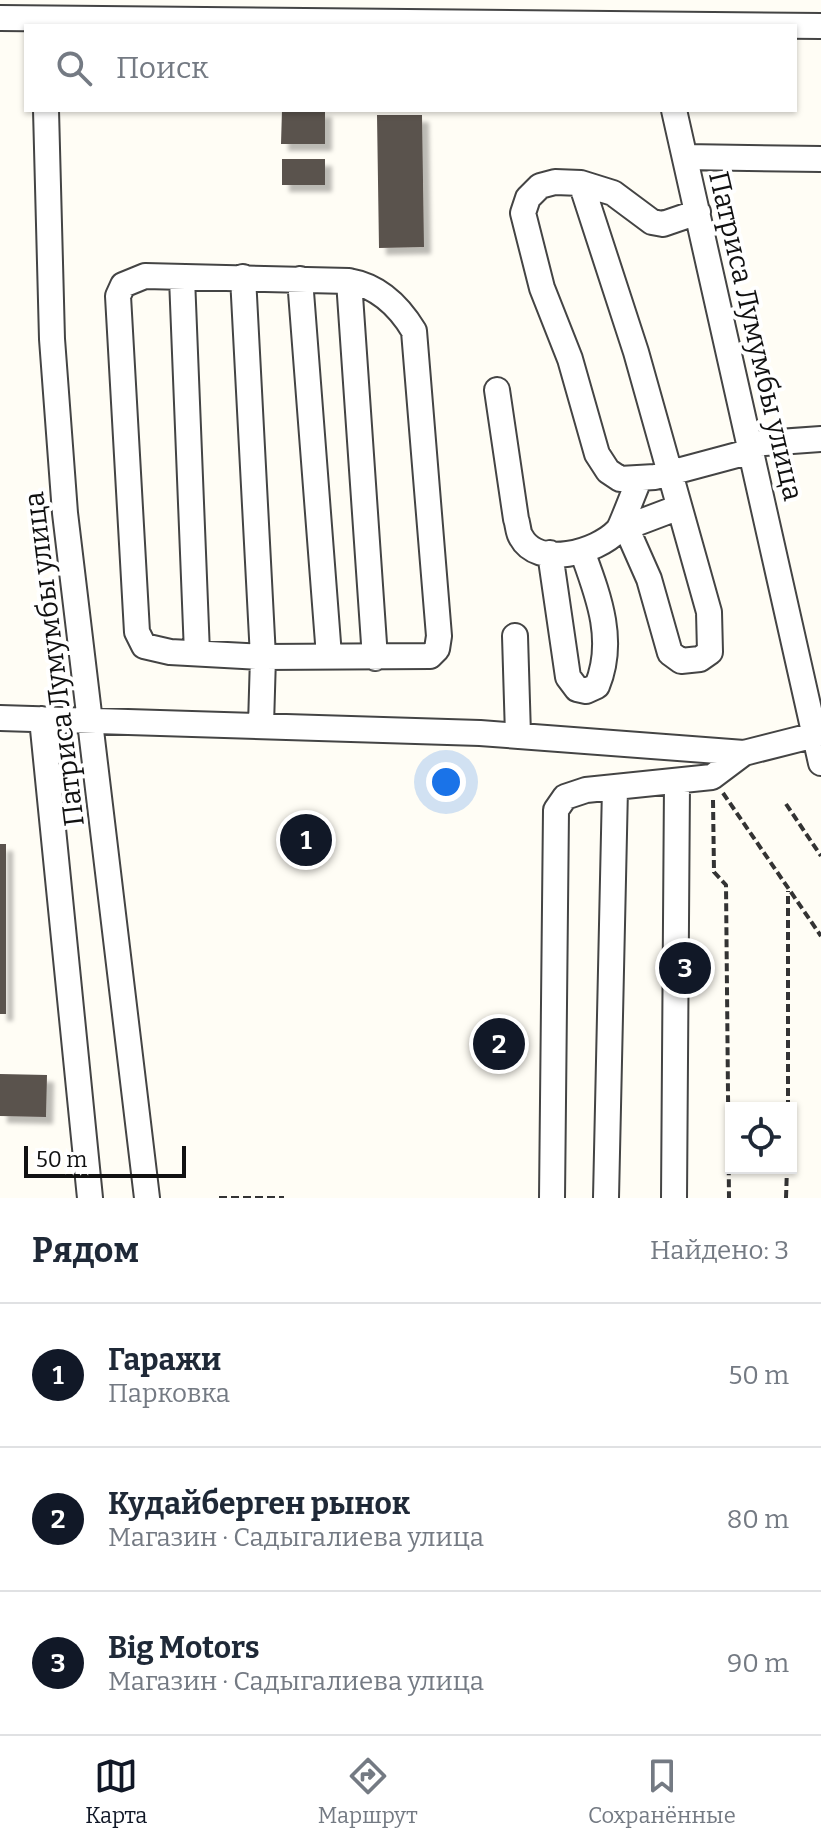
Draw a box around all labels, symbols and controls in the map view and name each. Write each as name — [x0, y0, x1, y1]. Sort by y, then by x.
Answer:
search box — [24, 24, 797, 112]
icon: search — [52, 46, 96, 90]
text: Поиск — [116, 50, 209, 86]
street label: Патриса Лумумбы улица — [702, 168, 810, 504]
street label: Патриса Лумумбы улица — [17, 490, 91, 828]
your location — [426, 762, 466, 802]
pin: 1 — [280, 810, 332, 870]
pin: 3 — [659, 938, 711, 998]
pin: 2 — [473, 1014, 525, 1074]
map controls — [725, 1102, 797, 1174]
button: locate — [725, 1102, 797, 1174]
scale bar — [24, 1142, 186, 1178]
text: 50 m — [36, 1146, 87, 1173]
text: Рядом — [32, 1230, 139, 1271]
text: Найдено: 3 — [650, 1235, 789, 1266]
text: Гаражи — [108, 1342, 221, 1378]
text: 1 — [52, 1360, 64, 1391]
text: 50 m — [728, 1360, 789, 1391]
text: Парковка — [108, 1378, 230, 1409]
text: Кудайберген рынок — [108, 1486, 410, 1522]
text: 2 — [51, 1504, 65, 1535]
text: 80 m — [727, 1504, 789, 1535]
text: Магазин · Садыгалиева улица — [108, 1522, 484, 1553]
text: Big Motors — [108, 1630, 260, 1666]
text: 3 — [51, 1648, 65, 1679]
text: 90 m — [727, 1648, 789, 1679]
text: Магазин · Садыгалиева улица — [108, 1666, 484, 1697]
tab: Карта — [85, 1754, 147, 1829]
tab: Маршрут — [318, 1754, 417, 1829]
tab: Сохранённые — [588, 1754, 736, 1829]

